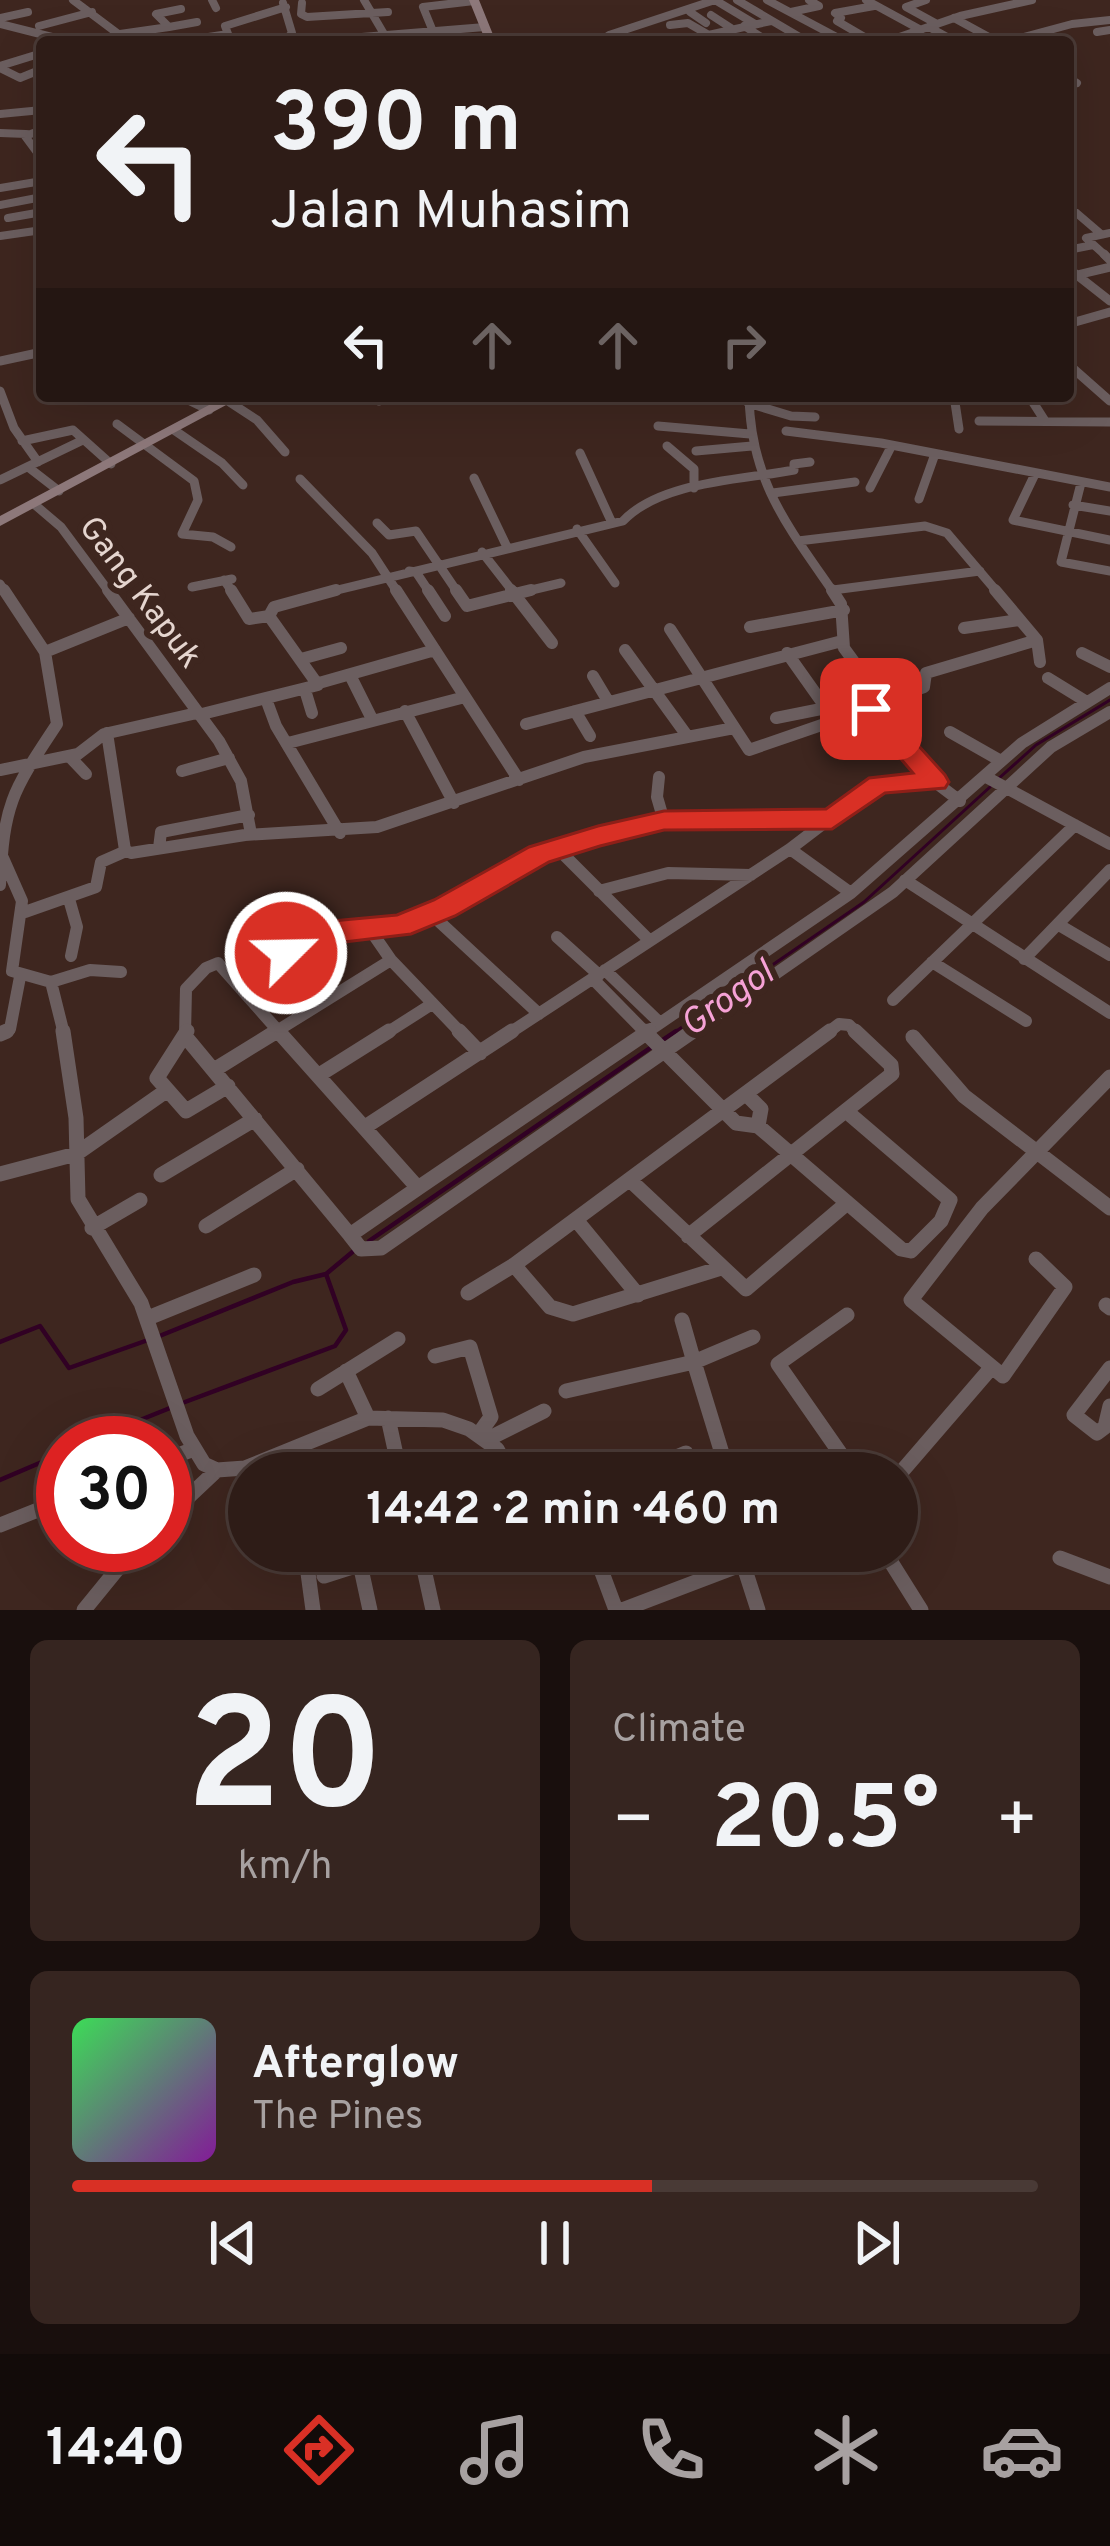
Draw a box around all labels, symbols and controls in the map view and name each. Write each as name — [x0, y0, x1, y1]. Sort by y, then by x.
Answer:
text: 390 m — [270, 75, 522, 181]
icon: left — [72, 84, 228, 240]
text: Jalan Muhasim — [270, 179, 632, 248]
icon: left — [333, 312, 399, 378]
icon: ahead — [459, 312, 525, 378]
icon: ahead — [585, 312, 651, 378]
icon: right — [711, 312, 777, 378]
street label: Gang Kapuk — [68, 509, 210, 678]
pin — [820, 658, 922, 760]
icon: arrive — [838, 676, 904, 742]
position arrow — [223, 890, 349, 1016]
water label: Grogol — [673, 951, 785, 1049]
speed limit sign: 30 — [36, 1416, 192, 1572]
text: 14:42 · 2 min · 460 m — [366, 1483, 780, 1540]
text: 20 — [186, 1667, 384, 1865]
text: Climate — [612, 1707, 746, 1756]
text: 20.5° — [711, 1767, 939, 1880]
text: − — [612, 1782, 655, 1865]
text: + — [995, 1782, 1038, 1865]
text: km/h — [238, 1844, 332, 1893]
text: Afterglow — [252, 2037, 459, 2094]
text: The Pines — [252, 2094, 423, 2143]
icon: previous — [200, 2210, 266, 2276]
icon: pause — [522, 2210, 588, 2276]
icon: next — [844, 2210, 910, 2276]
icon: directions — [277, 2408, 361, 2492]
icon: music — [453, 2408, 537, 2492]
icon: phone — [629, 2408, 713, 2492]
icon: climate — [804, 2408, 888, 2492]
icon: car — [980, 2408, 1064, 2492]
text: 14:40 — [46, 2416, 186, 2485]

